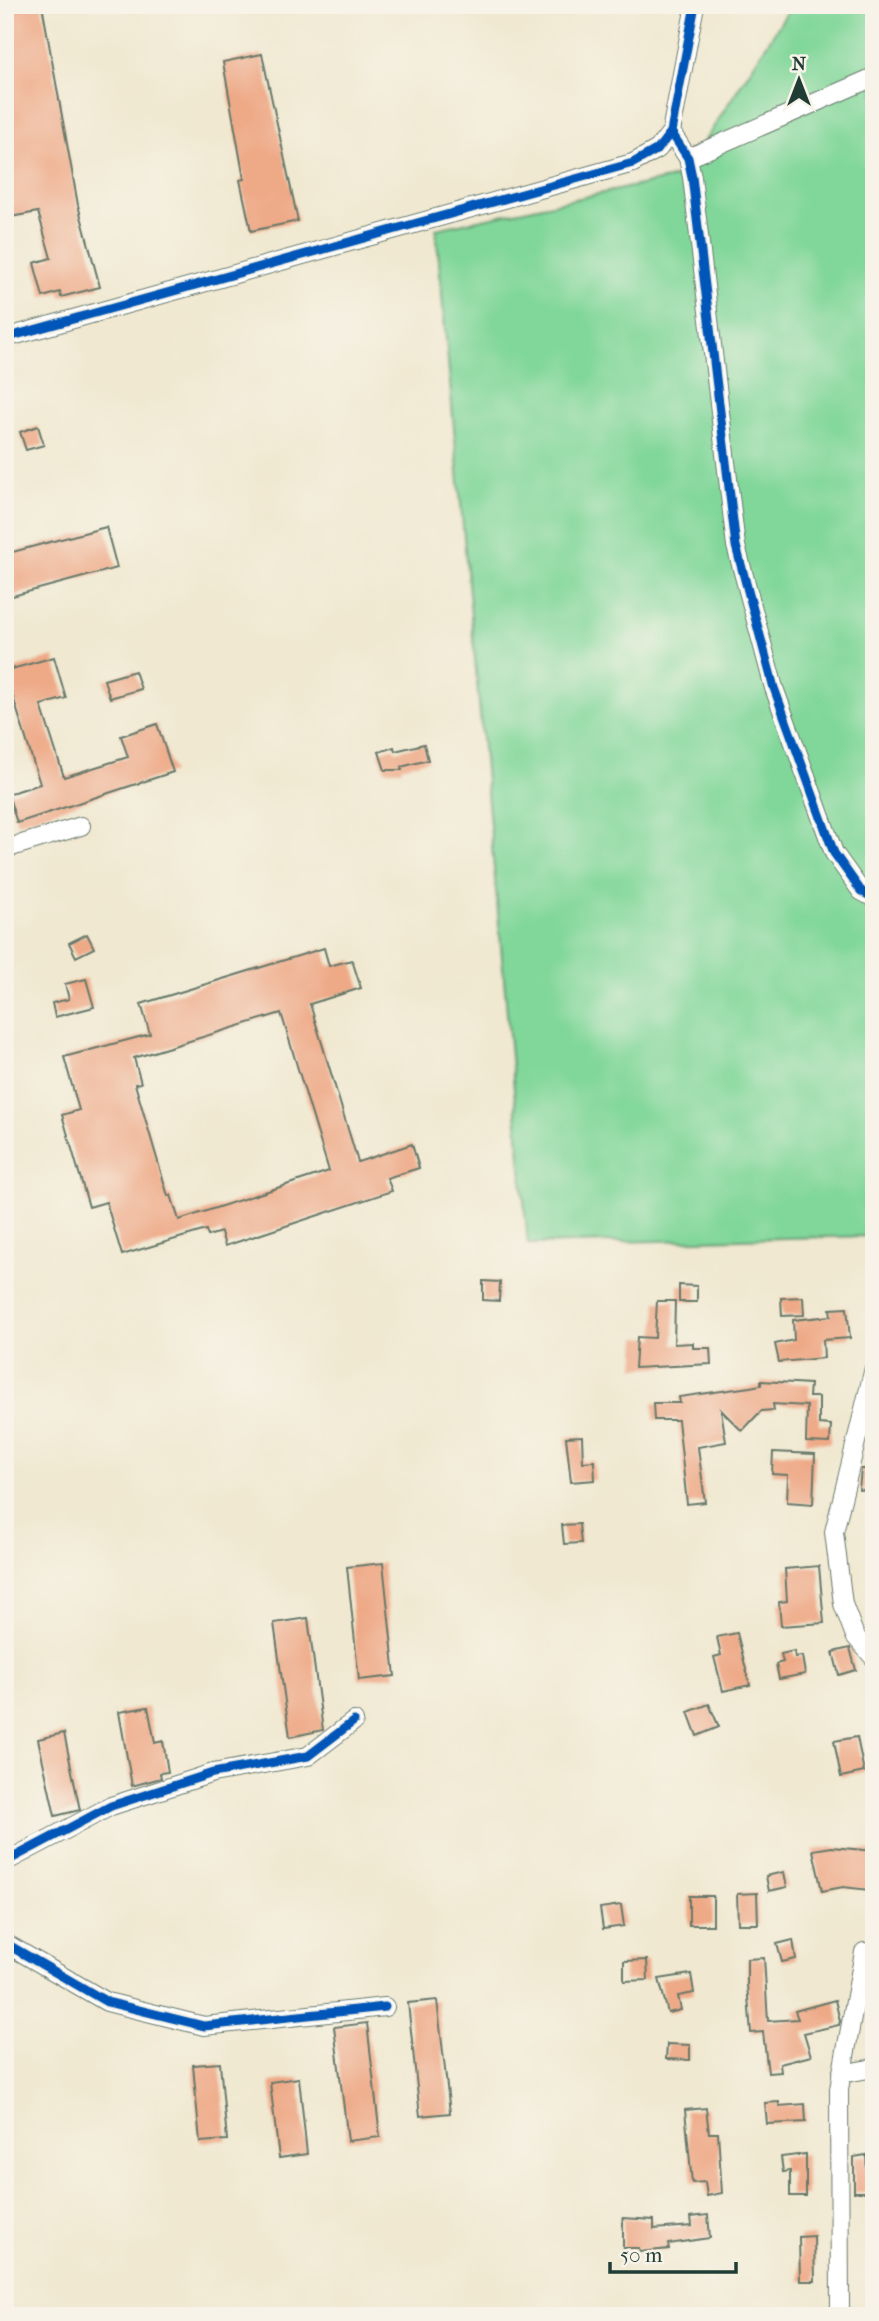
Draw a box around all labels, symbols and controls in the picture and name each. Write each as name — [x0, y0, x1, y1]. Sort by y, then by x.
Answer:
north arrow — [764, 46, 834, 116]
text: N — [792, 53, 807, 75]
scale bar — [610, 2230, 736, 2274]
text: 50 m — [620, 2243, 663, 2267]

